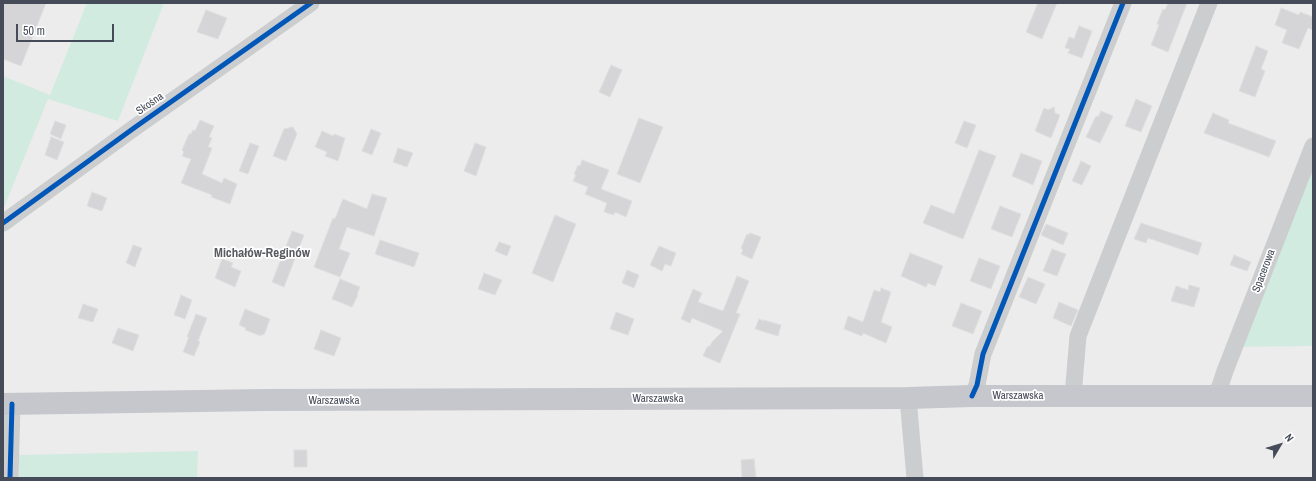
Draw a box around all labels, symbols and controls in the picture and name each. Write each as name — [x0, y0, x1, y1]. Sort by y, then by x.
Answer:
scale bar — [18, 16, 116, 42]
text: 50 m — [23, 23, 45, 39]
street label: Skośna — [134, 90, 166, 118]
district label: Michałów-Reginów — [214, 246, 310, 262]
street label: Spacerowa — [1250, 248, 1278, 294]
street label: Warszawska — [993, 389, 1043, 403]
street label: Warszawska — [633, 392, 683, 406]
street label: Warszawska — [309, 394, 359, 408]
north arrow — [1260, 425, 1300, 465]
text: N — [1282, 431, 1297, 444]

